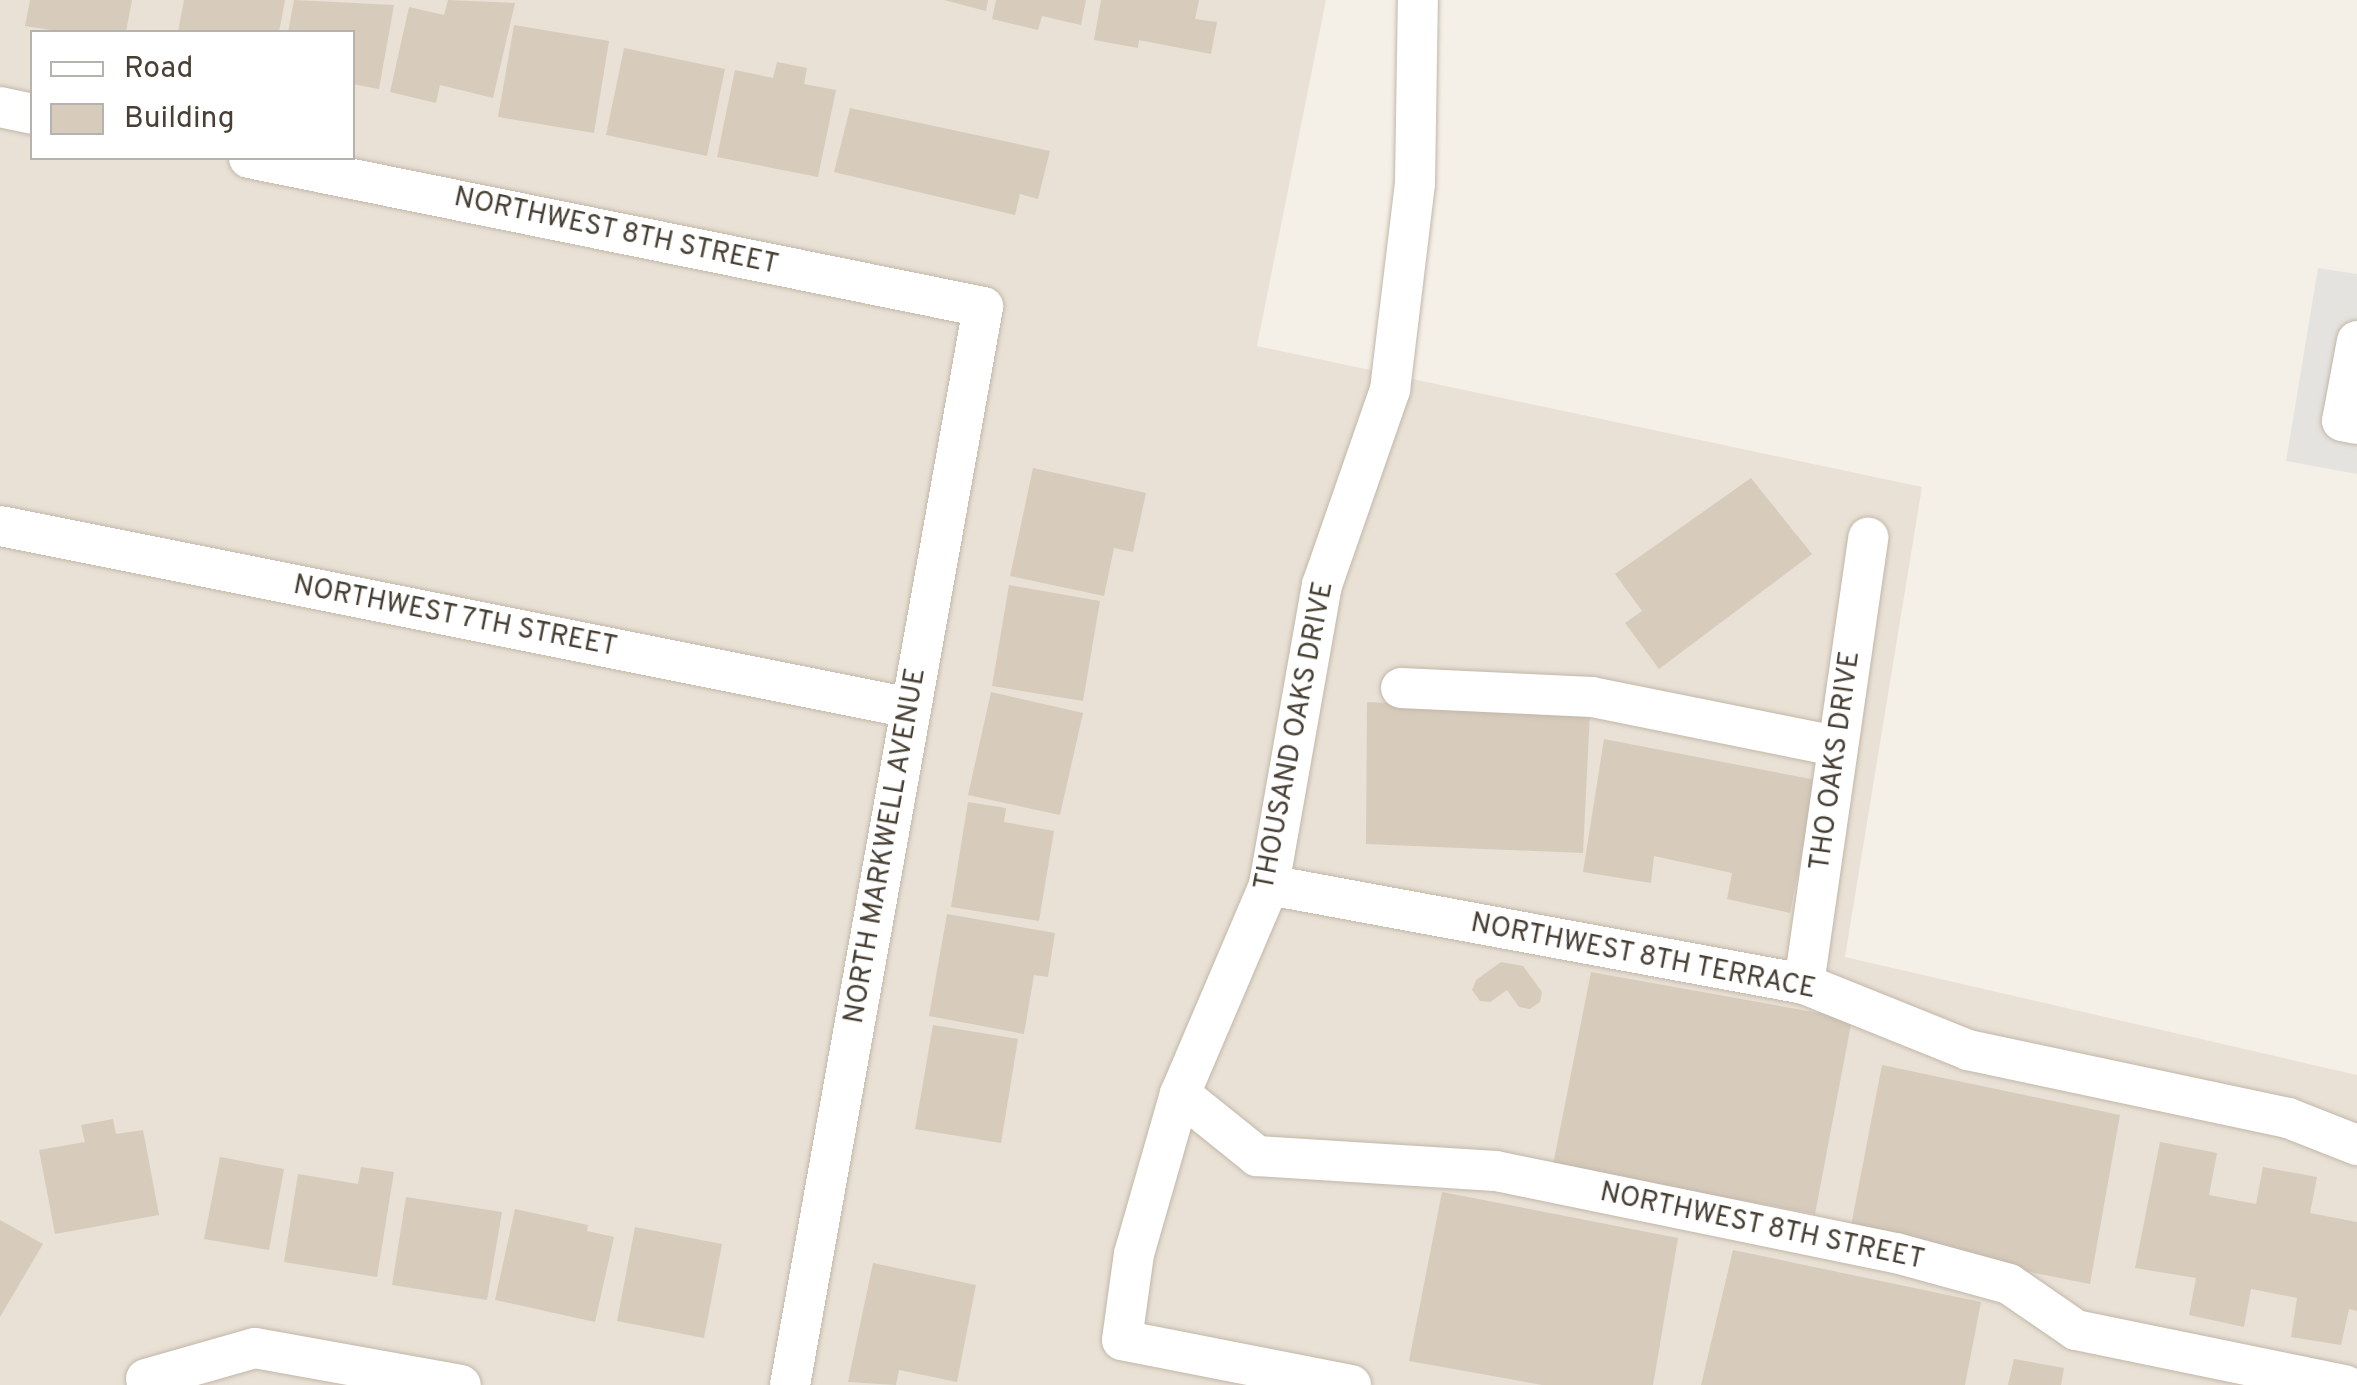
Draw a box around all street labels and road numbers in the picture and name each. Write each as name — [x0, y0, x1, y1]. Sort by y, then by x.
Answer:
street label: NORTHWEST 8TH STREET — [450, 181, 782, 283]
street label: NORTHWEST 7TH STREET — [289, 569, 621, 665]
street label: THOUSAND OAKS DRIVE — [1249, 579, 1341, 893]
street label: THO OAKS DRIVE — [1804, 649, 1868, 873]
street label: NORTH MARKWELL AVENUE — [838, 665, 934, 1027]
street label: NORTHWEST 8TH TERRACE — [1467, 907, 1819, 1007]
street label: NORTHWEST 8TH STREET — [1596, 1176, 1928, 1278]

